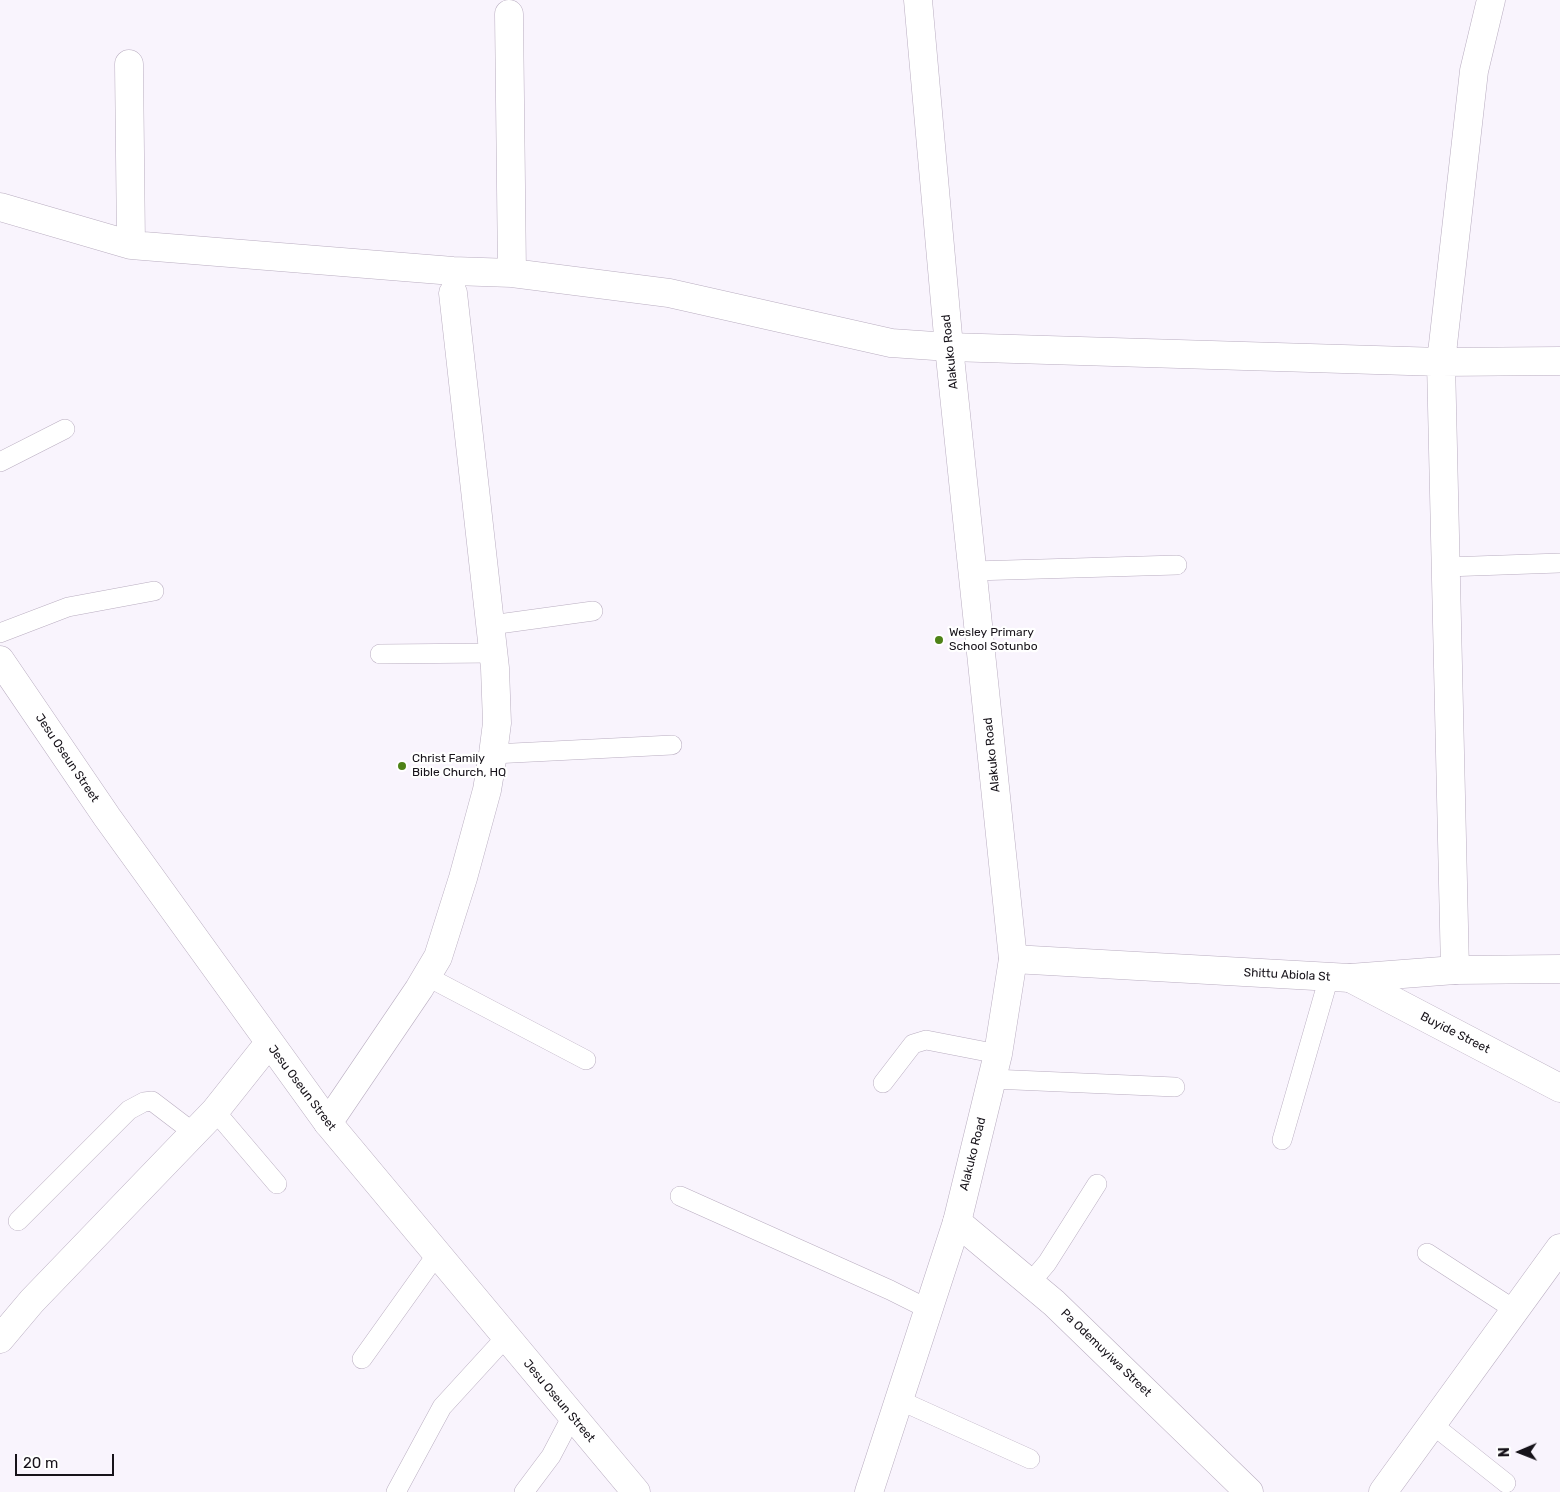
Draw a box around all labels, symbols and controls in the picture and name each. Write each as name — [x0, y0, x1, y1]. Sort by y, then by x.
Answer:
street label: Alakuko Road — [939, 314, 961, 390]
place label: Wesley Primary School Sotunbo — [949, 626, 1038, 654]
marker: Wesley Primary School Sotunbo — [933, 634, 945, 646]
street label: Jesu Oseun Street — [32, 711, 102, 805]
street label: Alakuko Road — [981, 717, 1003, 793]
place label: Christ Family Bible Church, HQ — [412, 752, 506, 780]
marker: Christ Family Bible Church, HQ — [396, 760, 408, 772]
street label: Shittu Abiola St — [1243, 966, 1331, 984]
street label: Buyide Street — [1418, 1009, 1492, 1057]
street label: Jesu Oseun Street — [265, 1042, 339, 1134]
street label: Alakuko Road — [957, 1116, 989, 1192]
street label: Pa Odemuyiwa Street — [1058, 1306, 1154, 1400]
street label: Jesu Oseun Street — [520, 1357, 598, 1445]
north arrow — [1495, 1427, 1545, 1477]
scale bar — [18, 1444, 116, 1476]
text: N — [1496, 1447, 1513, 1457]
text: 20 m — [23, 1454, 58, 1472]

